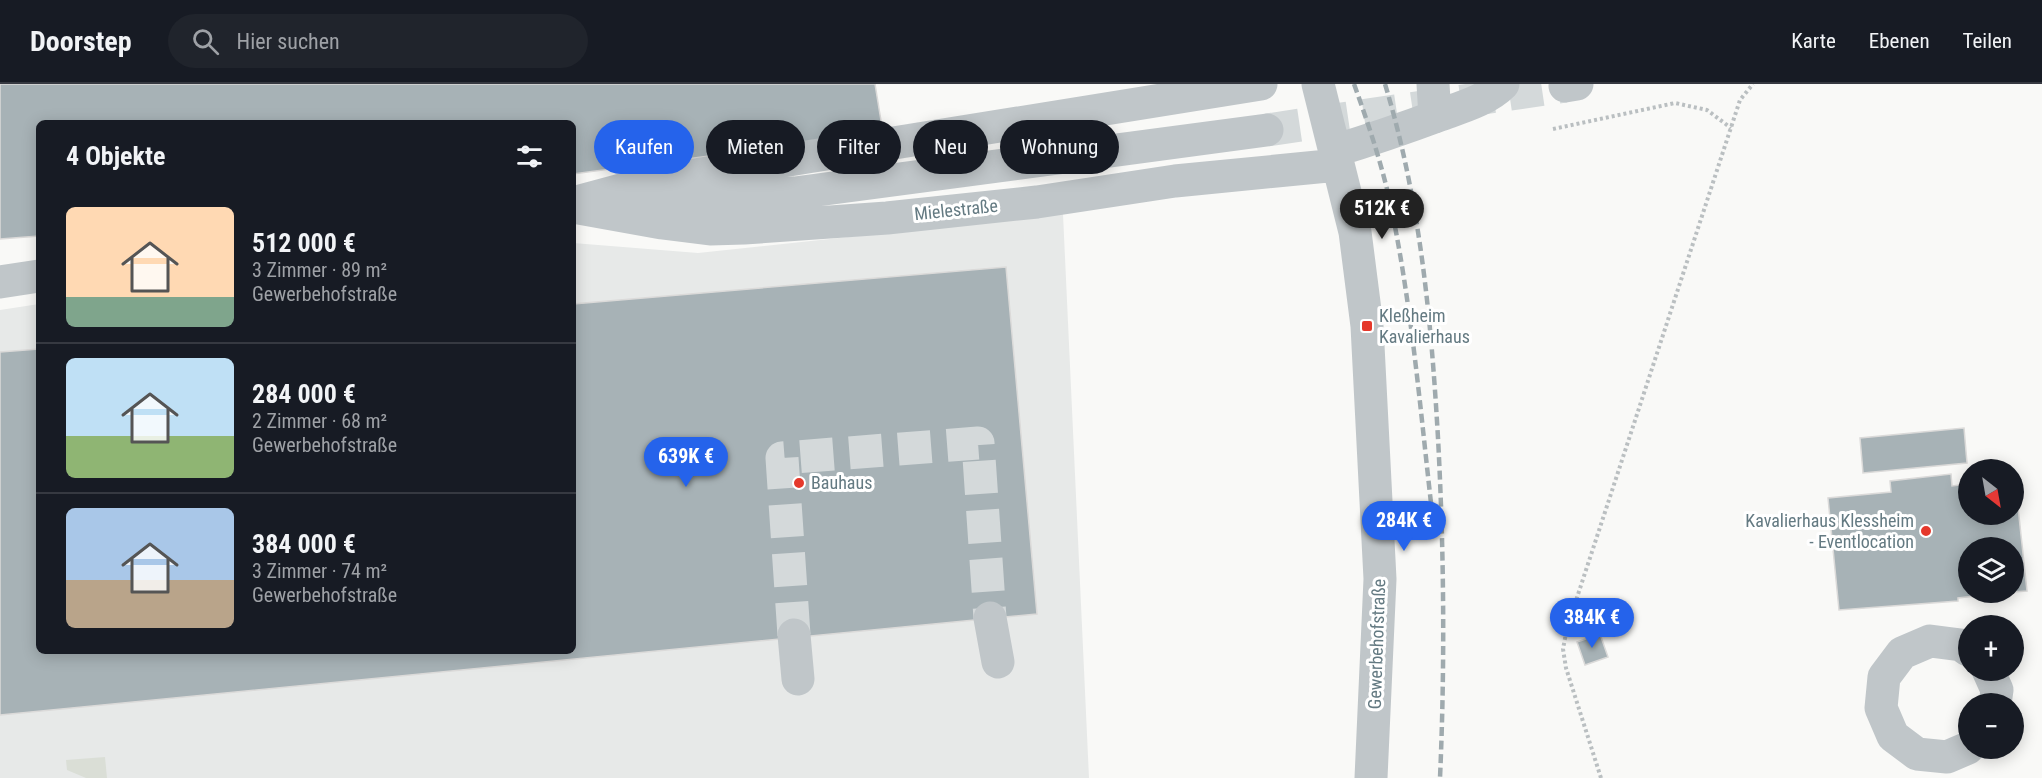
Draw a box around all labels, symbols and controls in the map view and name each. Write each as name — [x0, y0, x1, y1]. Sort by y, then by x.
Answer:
search box — [168, 14, 588, 68]
text: Doorstep — [30, 25, 132, 58]
icon: search — [189, 25, 222, 58]
text: Hier suchen — [237, 29, 340, 54]
text: Karte — [1791, 29, 1836, 53]
text: Ebenen — [1869, 29, 1930, 53]
text: Teilen — [1963, 29, 2012, 53]
chip: Kaufen — [594, 120, 694, 174]
chip: Mieten — [706, 120, 805, 174]
chip: Filter — [817, 120, 901, 174]
chip: Neu — [913, 120, 988, 174]
chip: Wohnung — [1000, 120, 1119, 174]
icon: filters — [513, 140, 546, 173]
text: 4 Objekte — [66, 141, 165, 171]
pin: 512K € — [1333, 189, 1431, 240]
street label: Mielestraße — [913, 195, 999, 224]
text: 512K € — [1354, 196, 1410, 220]
text: 512 000 € — [252, 228, 356, 258]
icon: home — [114, 231, 186, 303]
text: 3 Zimmer · 89 m² — [252, 258, 387, 282]
text: Gewerbehofstraße — [252, 282, 397, 306]
place label: Kleßheim Kavalierhaus — [1379, 305, 1470, 347]
marker: Kleßheim Kavalierhaus — [1360, 319, 1374, 333]
text: 284 000 € — [252, 379, 356, 409]
icon: home — [114, 382, 186, 454]
text: 2 Zimmer · 68 m² — [252, 409, 387, 433]
text: Gewerbehofstraße — [252, 433, 397, 457]
pin: 639K € — [637, 437, 735, 488]
text: 639K € — [658, 444, 714, 468]
north arrow — [1958, 459, 2024, 525]
map controls — [1958, 459, 2024, 759]
place label: Bauhaus — [811, 472, 872, 493]
marker: Bauhaus — [792, 476, 806, 490]
pin: 284K € — [1355, 501, 1453, 552]
text: 284K € — [1376, 508, 1432, 532]
place label: Kavalierhaus Klessheim - Eventlocation — [1745, 510, 1914, 552]
marker: Kavalierhaus Klessheim - Eventlocation — [1919, 524, 1933, 538]
text: 384 000 € — [252, 529, 356, 559]
icon: home — [114, 532, 186, 604]
button: layers — [1958, 537, 2024, 603]
text: 3 Zimmer · 74 m² — [252, 559, 387, 583]
street label: Gewerbehofstraße — [1364, 578, 1389, 710]
text: Gewerbehofstraße — [252, 583, 397, 607]
pin: 384K € — [1543, 598, 1641, 649]
text: 384K € — [1564, 605, 1620, 629]
button: + — [1958, 615, 2024, 681]
button: − — [1958, 693, 2024, 759]

